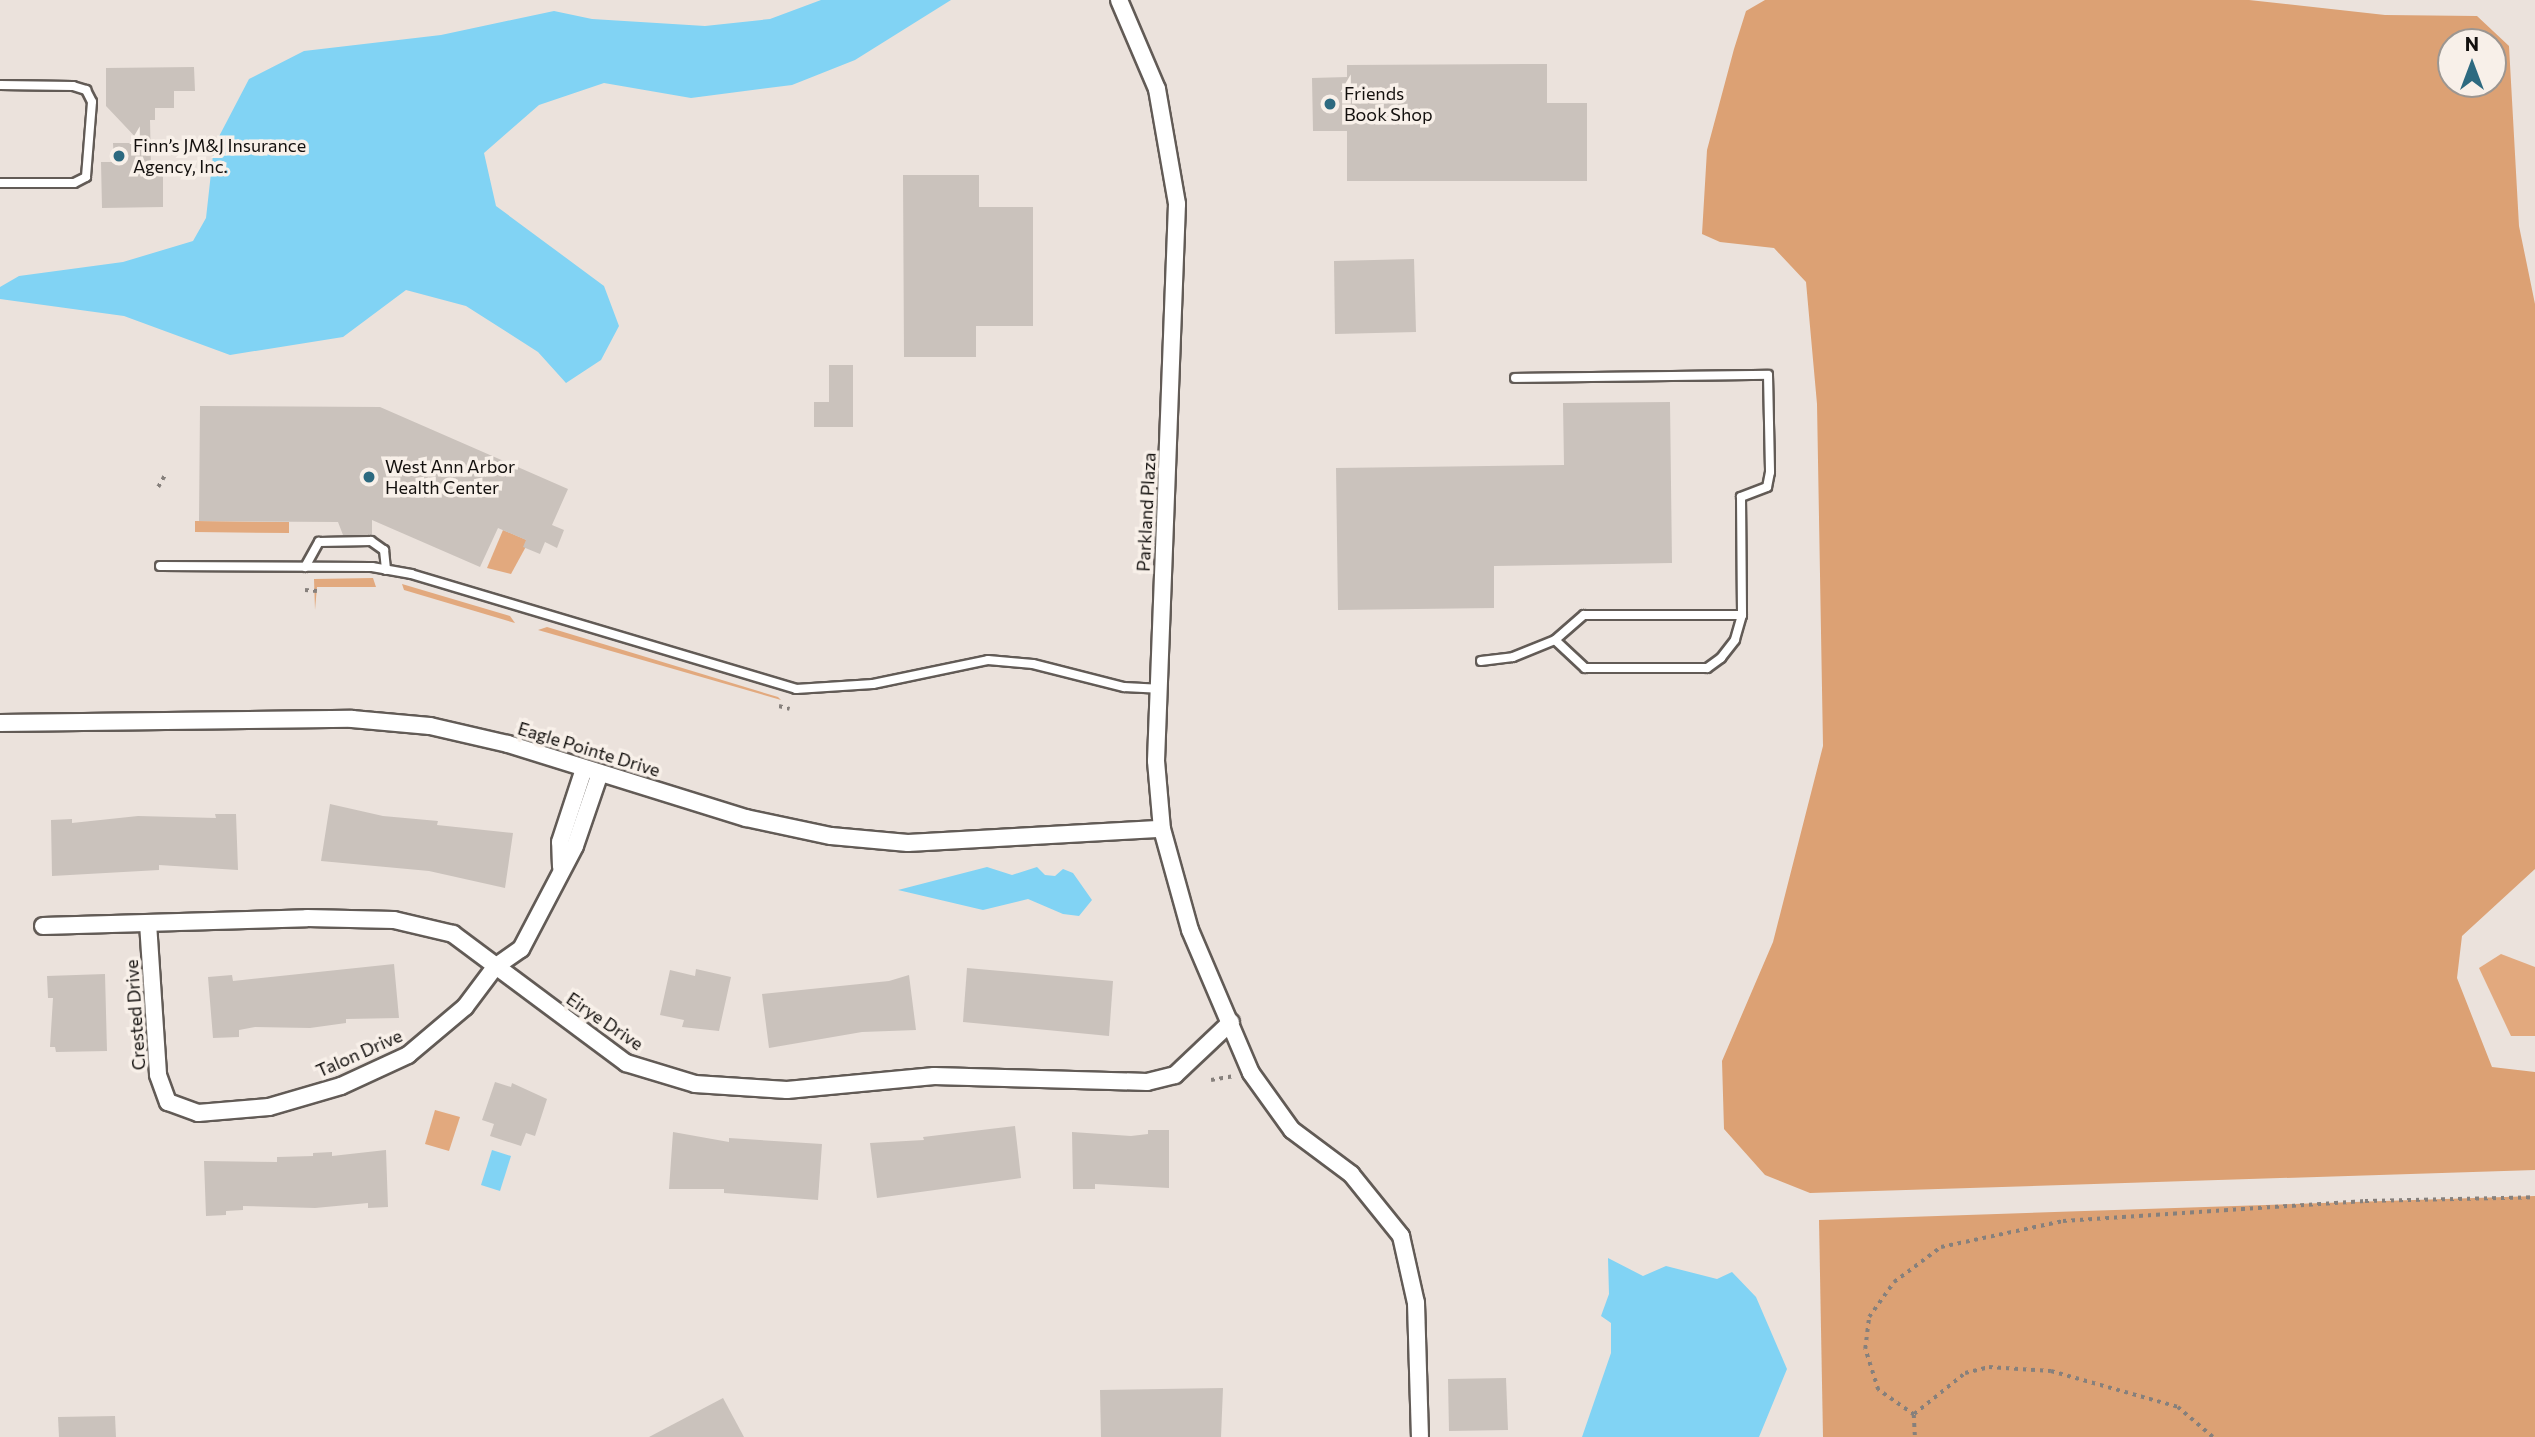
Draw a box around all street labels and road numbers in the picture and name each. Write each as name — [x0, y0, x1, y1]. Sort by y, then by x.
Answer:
street label: Parkland Plaza — [1132, 452, 1160, 572]
street label: Eagle Pointe Drive — [515, 717, 663, 781]
street label: Crested Drive — [120, 959, 150, 1071]
street label: Eirye Drive — [563, 987, 647, 1055]
street label: Talon Drive — [313, 1024, 405, 1082]

